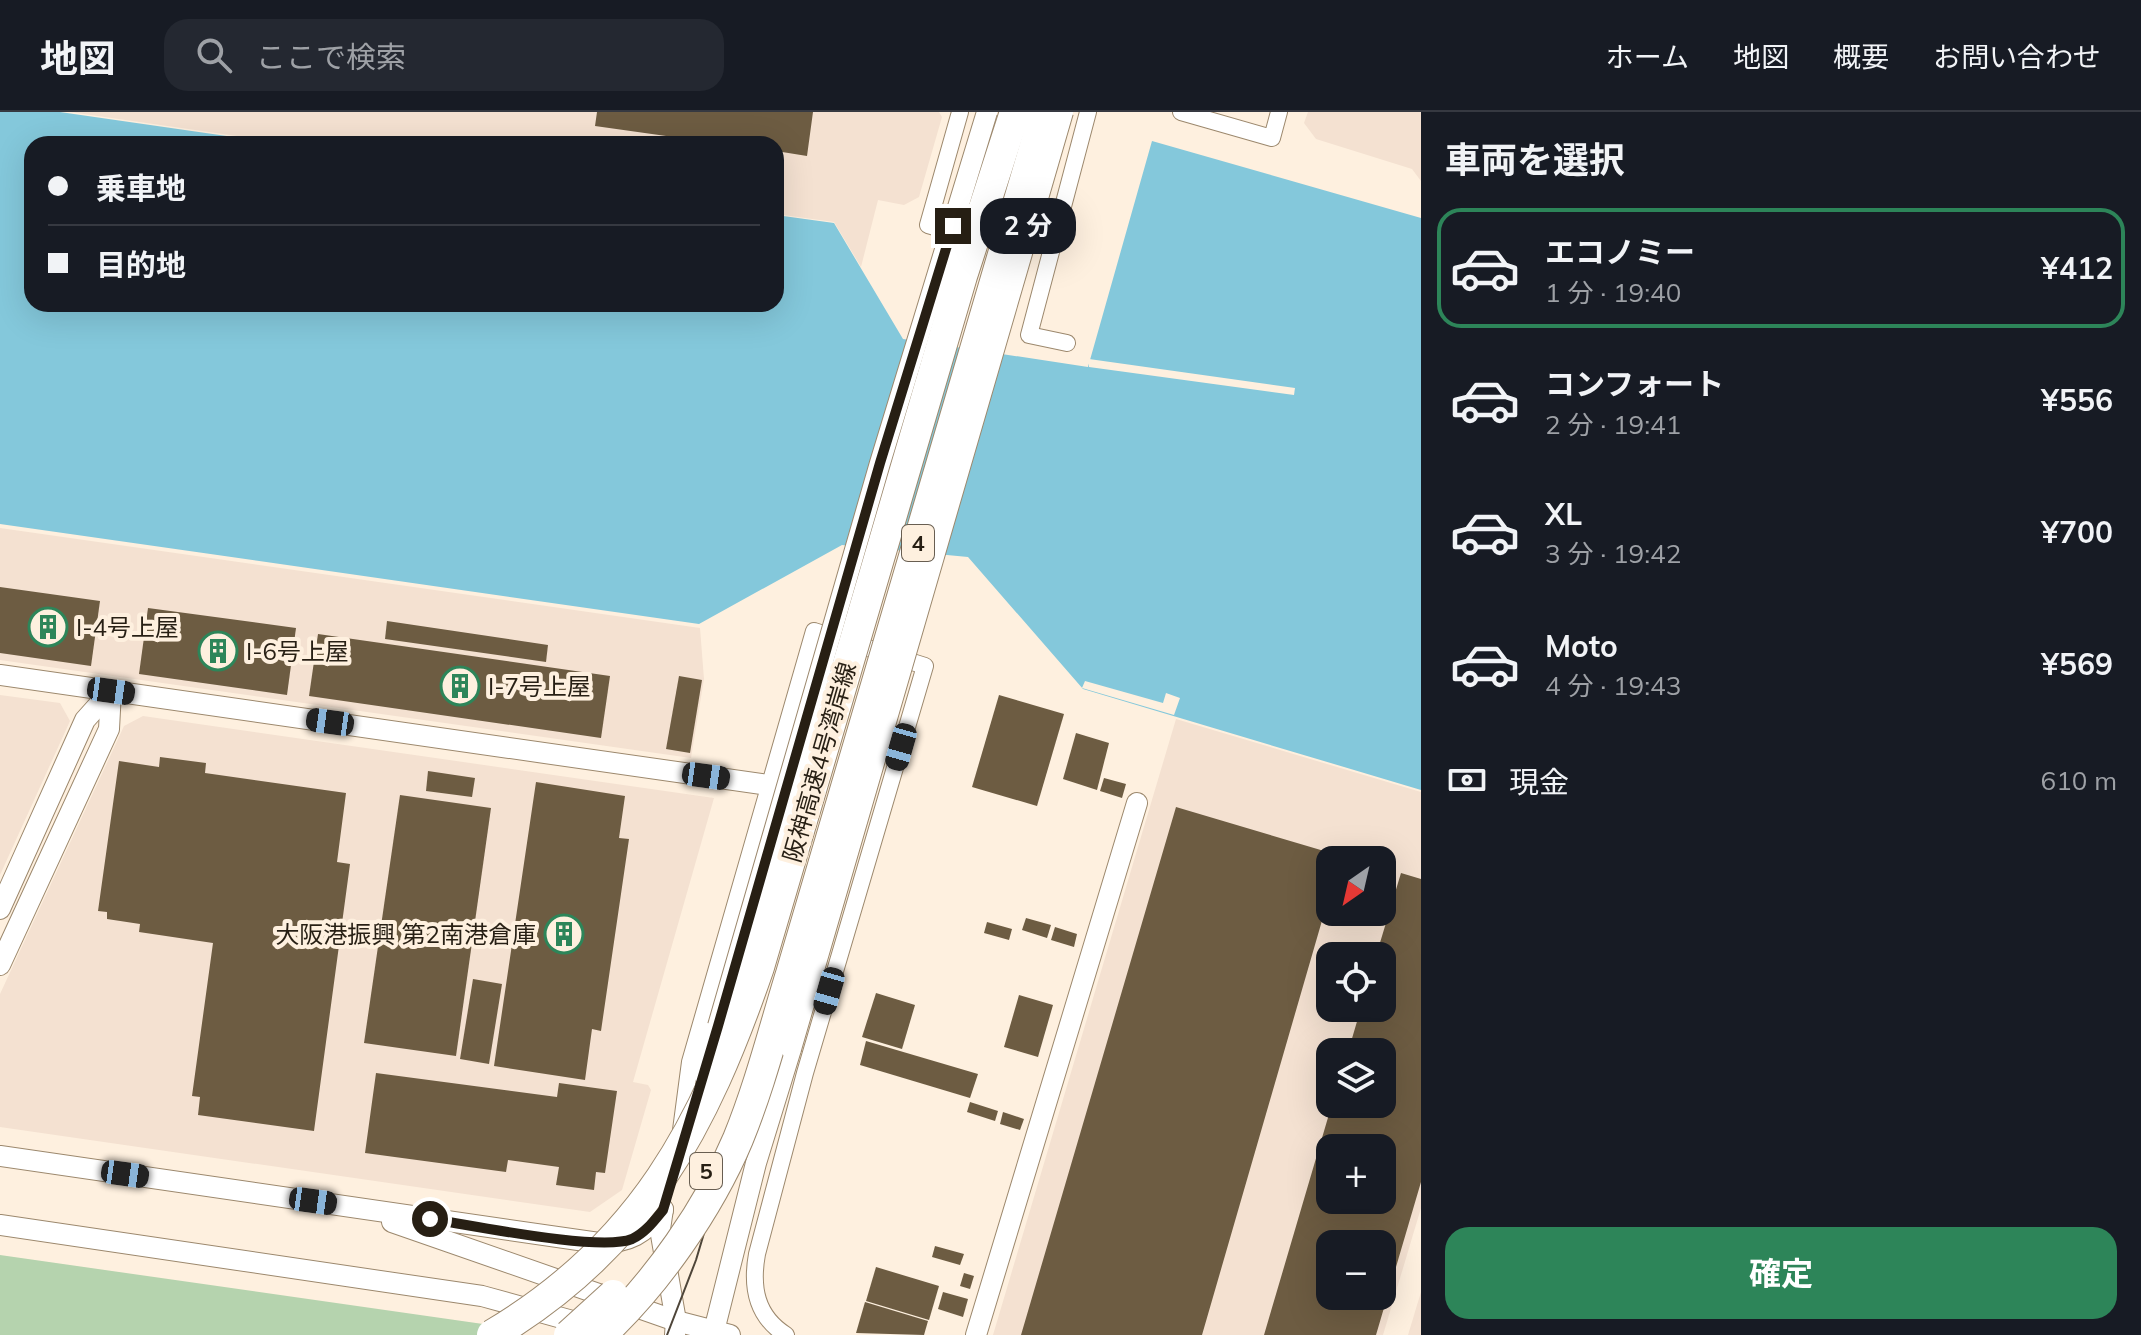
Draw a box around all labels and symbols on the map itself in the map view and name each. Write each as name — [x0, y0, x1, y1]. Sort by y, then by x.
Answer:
callout: 2 分 — [981, 198, 1077, 254]
route end — [935, 208, 971, 244]
road number: 4 — [902, 525, 934, 561]
building icon: I-4号上屋 — [27, 606, 69, 648]
place label: I-4号上屋 — [76, 612, 179, 642]
building icon: I-6号上屋 — [197, 630, 239, 672]
place label: I-6号上屋 — [246, 636, 349, 666]
street label: 阪神高速4号湾岸線 — [776, 659, 862, 865]
building icon: I-7号上屋 — [439, 665, 481, 707]
place label: I-7号上屋 — [488, 671, 591, 701]
car — [86, 676, 136, 706]
car — [305, 707, 355, 737]
car — [883, 721, 919, 773]
car — [681, 761, 731, 791]
north arrow — [1316, 846, 1396, 926]
building icon: 大阪港振興 第2南港倉庫 — [543, 913, 585, 955]
place label: 大阪港振興 第2南港倉庫 — [275, 919, 536, 949]
car — [811, 965, 847, 1017]
road number: 5 — [690, 1153, 722, 1189]
car — [100, 1159, 150, 1189]
car — [288, 1186, 338, 1216]
route start — [412, 1201, 448, 1237]

